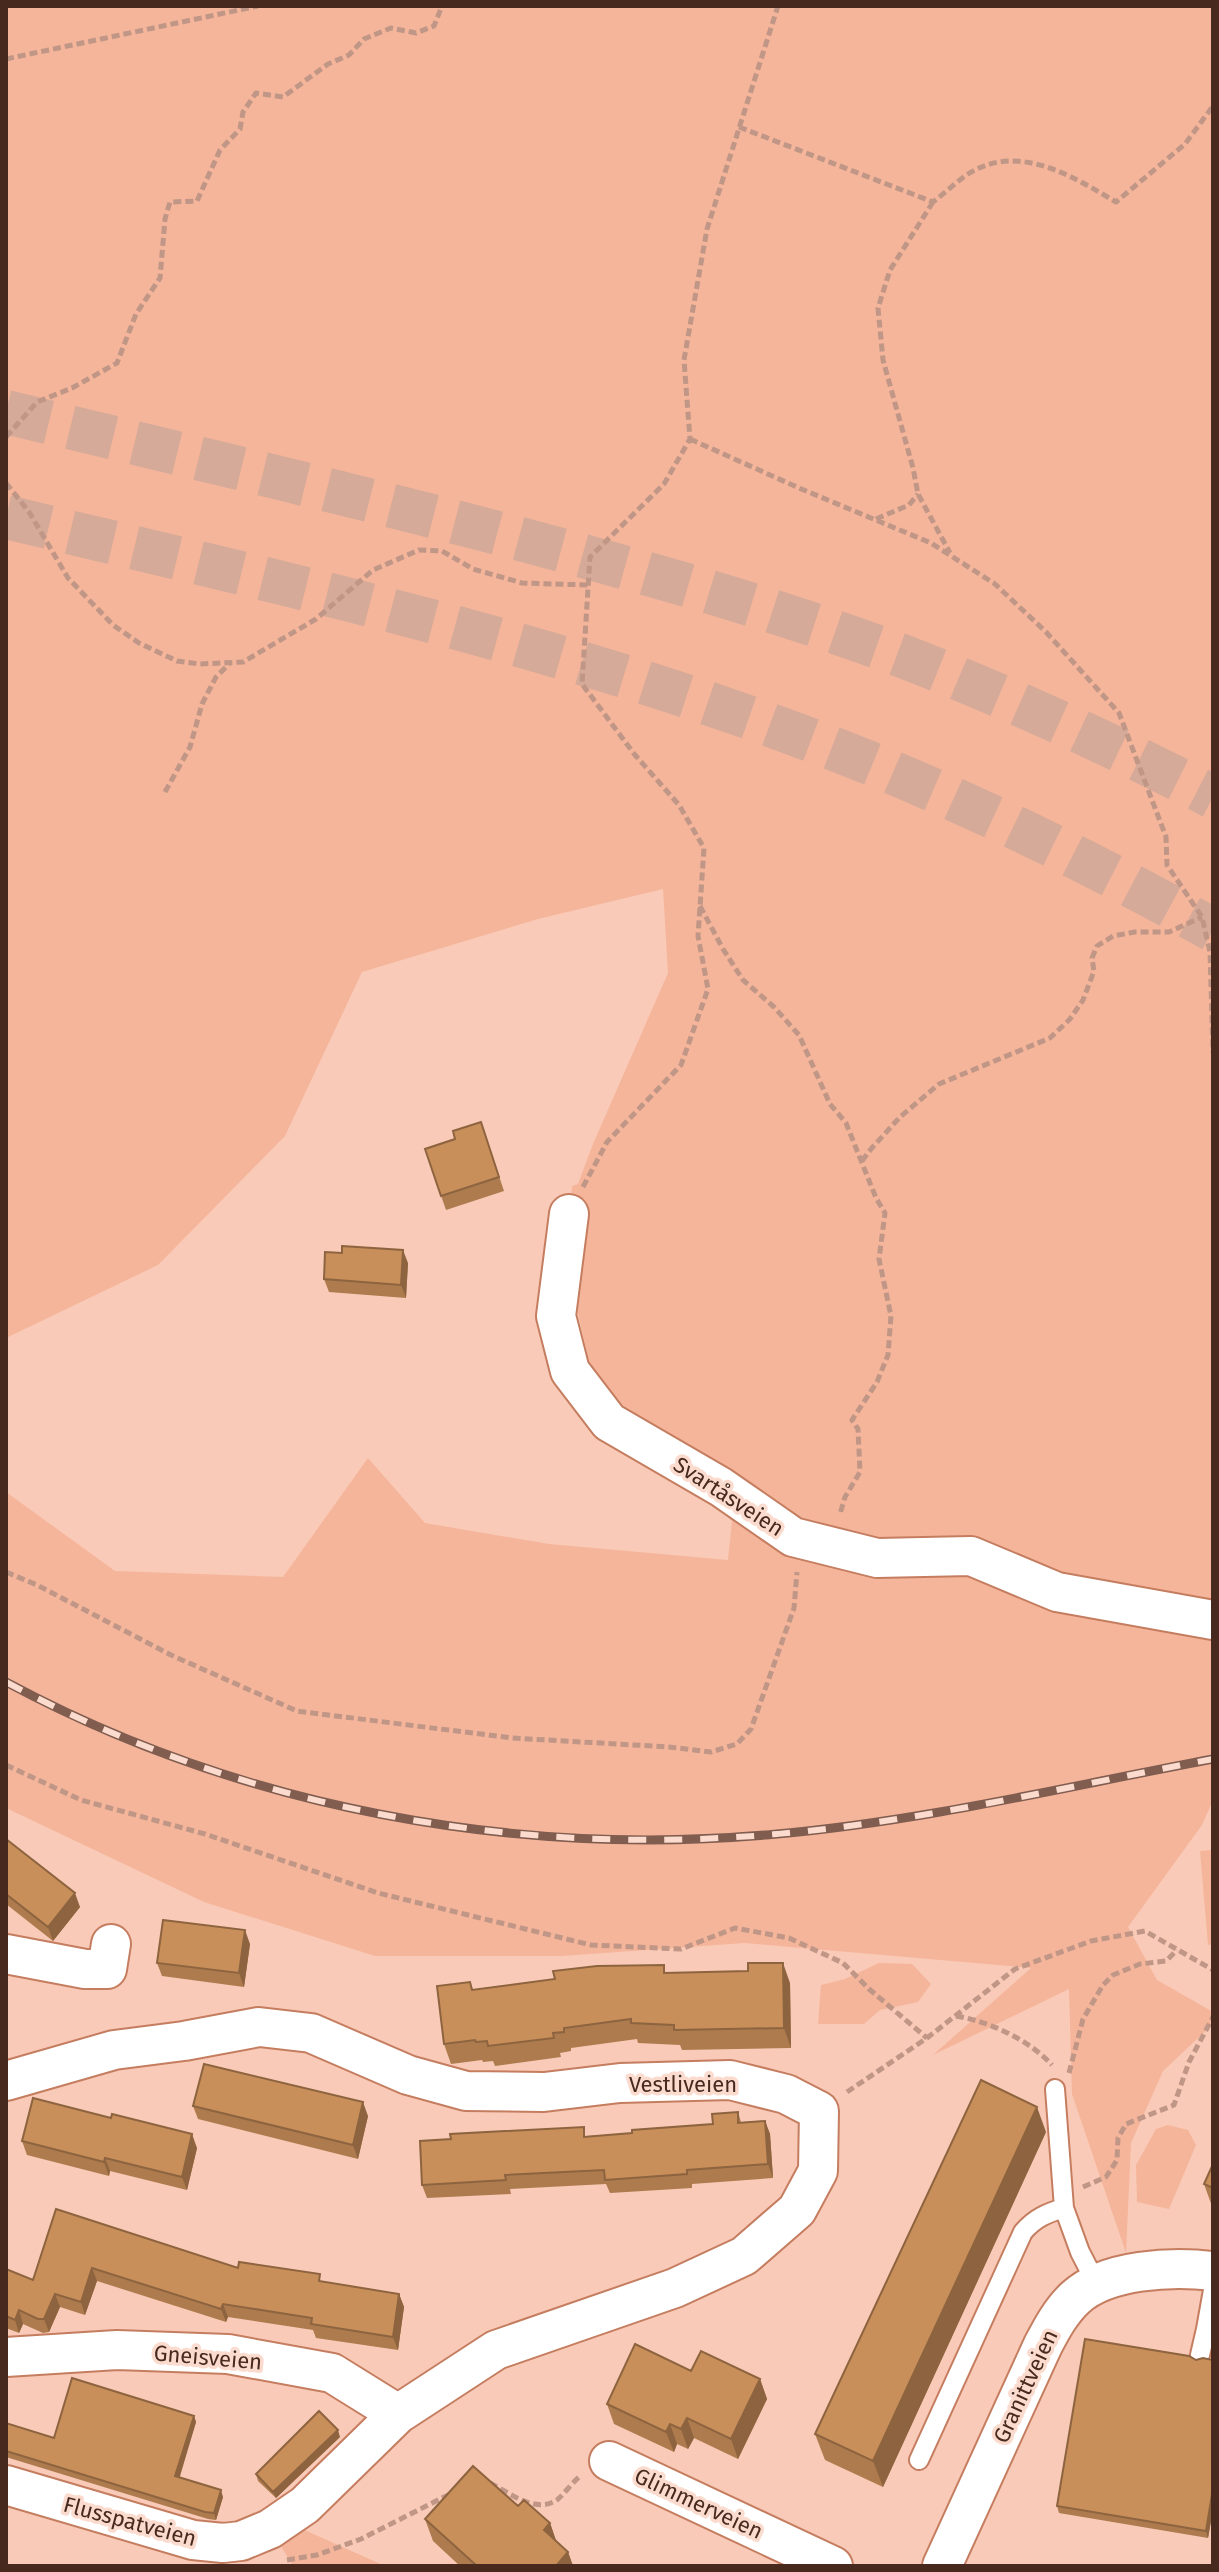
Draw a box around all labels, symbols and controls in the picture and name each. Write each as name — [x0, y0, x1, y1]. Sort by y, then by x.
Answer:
street label: Svartåsveien — [669, 1451, 789, 1542]
street label: Vestliveien — [629, 2071, 737, 2098]
street label: Granittveien — [987, 2325, 1064, 2447]
street label: Gneisveien — [153, 2339, 263, 2376]
street label: Glimmerveien — [630, 2462, 767, 2545]
street label: Flusspatveien — [60, 2491, 199, 2552]

